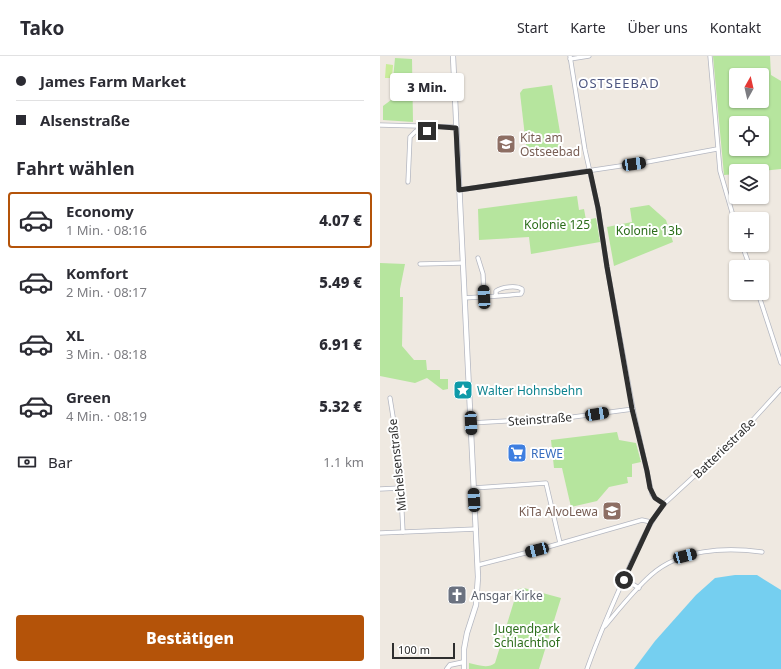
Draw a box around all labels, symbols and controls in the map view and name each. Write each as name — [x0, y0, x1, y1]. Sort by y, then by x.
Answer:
text: Tako — [20, 15, 64, 41]
text: Start — [517, 18, 548, 37]
text: Karte — [570, 18, 606, 37]
text: Über uns — [628, 18, 688, 37]
text: Kontakt — [710, 18, 761, 37]
north arrow — [729, 68, 769, 108]
map controls — [729, 68, 769, 300]
text: James Farm Market — [40, 71, 186, 91]
callout: 3 Min. — [390, 73, 464, 101]
district label: OSTSEEBAD — [578, 74, 660, 92]
text: 3 Min. — [407, 78, 447, 96]
text: Alsenstraße — [40, 110, 130, 130]
button: locate — [729, 116, 769, 156]
route end — [418, 122, 436, 140]
place label: Kita am Ostseebad — [520, 129, 580, 160]
school or university icon: Kita am Ostseebad — [495, 133, 517, 155]
text: Fahrt wählen — [16, 156, 135, 180]
car — [621, 156, 647, 172]
button: layers — [729, 164, 769, 204]
text: Economy — [66, 201, 134, 221]
icon: car — [18, 202, 54, 238]
text: 4.07 € — [319, 210, 362, 230]
button: + — [729, 212, 769, 252]
park label: Kolonie 125 — [524, 216, 590, 233]
text: 1 Min. · 08:16 — [66, 221, 147, 239]
park label: Kolonie 13b — [616, 222, 682, 239]
button: − — [729, 260, 769, 300]
text: Komfort — [66, 263, 128, 283]
icon: car — [18, 264, 54, 300]
text: 5.49 € — [319, 272, 362, 292]
text: 2 Min. · 08:17 — [66, 283, 147, 301]
car — [477, 285, 491, 309]
text: XL — [66, 325, 84, 345]
icon: car — [18, 326, 54, 362]
text: 6.91 € — [319, 334, 362, 354]
text: 3 Min. · 08:18 — [66, 345, 147, 363]
place icon: Walter Hohnsbehn — [452, 379, 474, 401]
place label: Walter Hohnsbehn — [477, 382, 583, 399]
text: Green — [66, 387, 111, 407]
icon: car — [18, 388, 54, 424]
text: 5.32 € — [319, 396, 362, 416]
car — [584, 406, 610, 422]
text: 4 Min. · 08:19 — [66, 407, 147, 425]
street label: Steinstraße — [507, 408, 573, 430]
car — [464, 411, 478, 435]
street label: Batteriestraße — [689, 414, 759, 482]
street label: Michelsenstraße — [384, 418, 410, 512]
supermarket icon: REWE — [506, 442, 528, 464]
place label: REWE — [531, 445, 563, 462]
icon: cash — [16, 451, 38, 473]
text: Bar — [48, 452, 72, 472]
text: 1.1 km — [323, 453, 364, 471]
car — [467, 488, 481, 512]
school or university icon: KiTa AlvoLewa — [601, 500, 623, 522]
place label: KiTa AlvoLewa — [519, 503, 598, 520]
car — [524, 541, 550, 559]
car — [672, 547, 698, 565]
route start — [615, 571, 633, 589]
church icon: Ansgar Kirke — [446, 584, 468, 606]
place label: Ansgar Kirke — [471, 587, 543, 604]
button: Bestätigen — [16, 615, 364, 661]
park label: Jugendpark Schlachthof — [493, 620, 561, 651]
scale bar — [392, 641, 455, 660]
text: 100 m — [398, 642, 430, 657]

